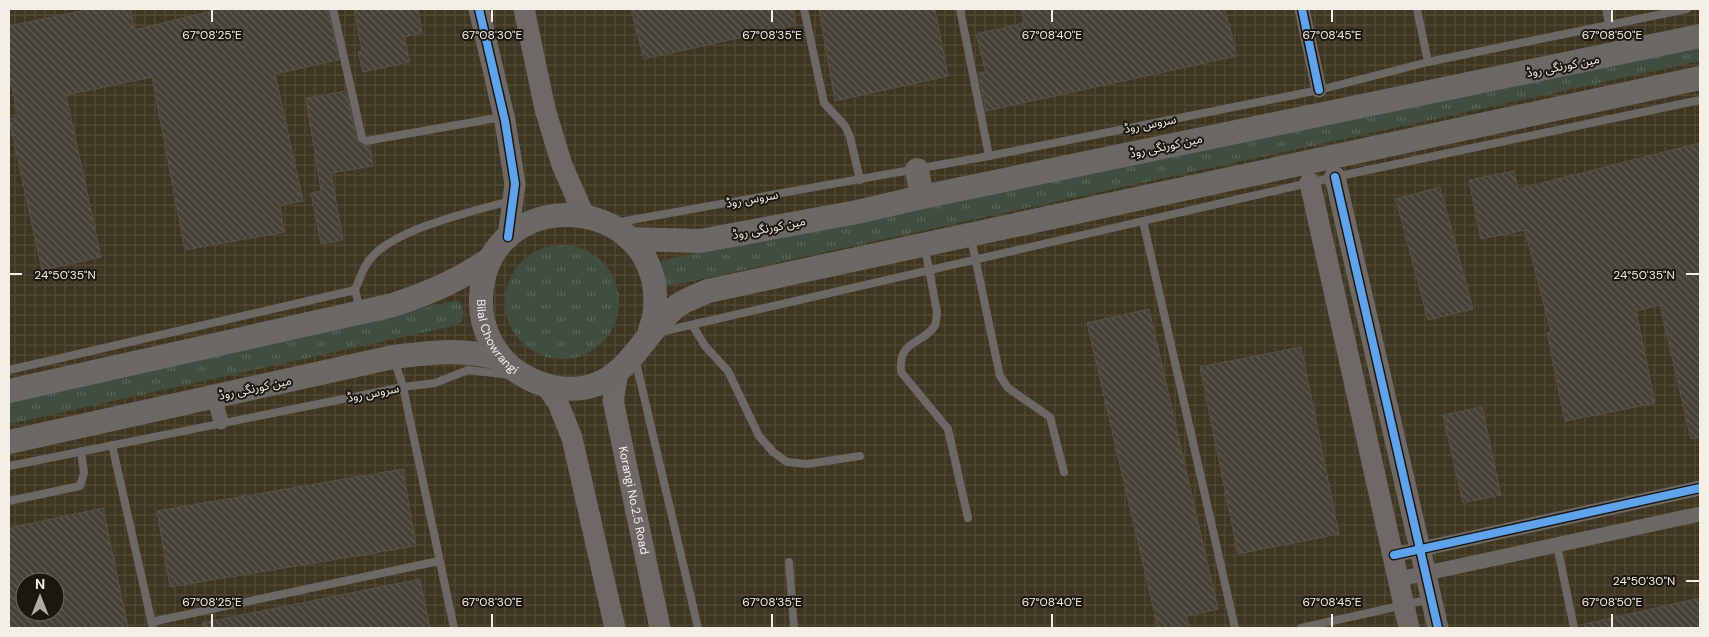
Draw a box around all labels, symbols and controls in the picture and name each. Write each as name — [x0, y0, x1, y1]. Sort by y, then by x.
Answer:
text: 67°08'25"E — [182, 27, 242, 43]
text: 67°08'30"E — [462, 27, 523, 43]
text: 67°08'35"E — [742, 27, 802, 43]
text: 67°08'40"E — [1022, 27, 1082, 43]
text: 67°08'45"E — [1302, 27, 1362, 43]
text: 67°08'50"E — [1582, 27, 1643, 43]
street label: مین کورنگی روڈ — [1525, 51, 1601, 81]
street label: سروس روڈ — [1123, 111, 1177, 137]
street label: مین کورنگی روڈ — [1128, 130, 1204, 162]
street label: سروس روڈ — [725, 187, 779, 211]
street label: مین کورنگی روڈ — [731, 213, 807, 243]
text: 24°50'35"N — [34, 267, 96, 283]
text: 24°50'35"N — [1613, 267, 1675, 283]
street label: Bilal Chowrangi — [473, 299, 522, 378]
street label: مین کورنگی روڈ — [217, 372, 293, 404]
street label: سروس روڈ — [346, 380, 400, 406]
street label: Korangi No.2.5 Road — [615, 445, 653, 556]
north arrow — [15, 572, 65, 622]
text: 24°50'30"N — [1613, 573, 1675, 589]
text: N — [35, 575, 45, 593]
text: 67°08'25"E — [182, 594, 242, 610]
text: 67°08'30"E — [462, 594, 523, 610]
text: 67°08'35"E — [742, 594, 802, 610]
text: 67°08'40"E — [1022, 594, 1082, 610]
text: 67°08'45"E — [1302, 594, 1362, 610]
text: 67°08'50"E — [1582, 594, 1643, 610]

